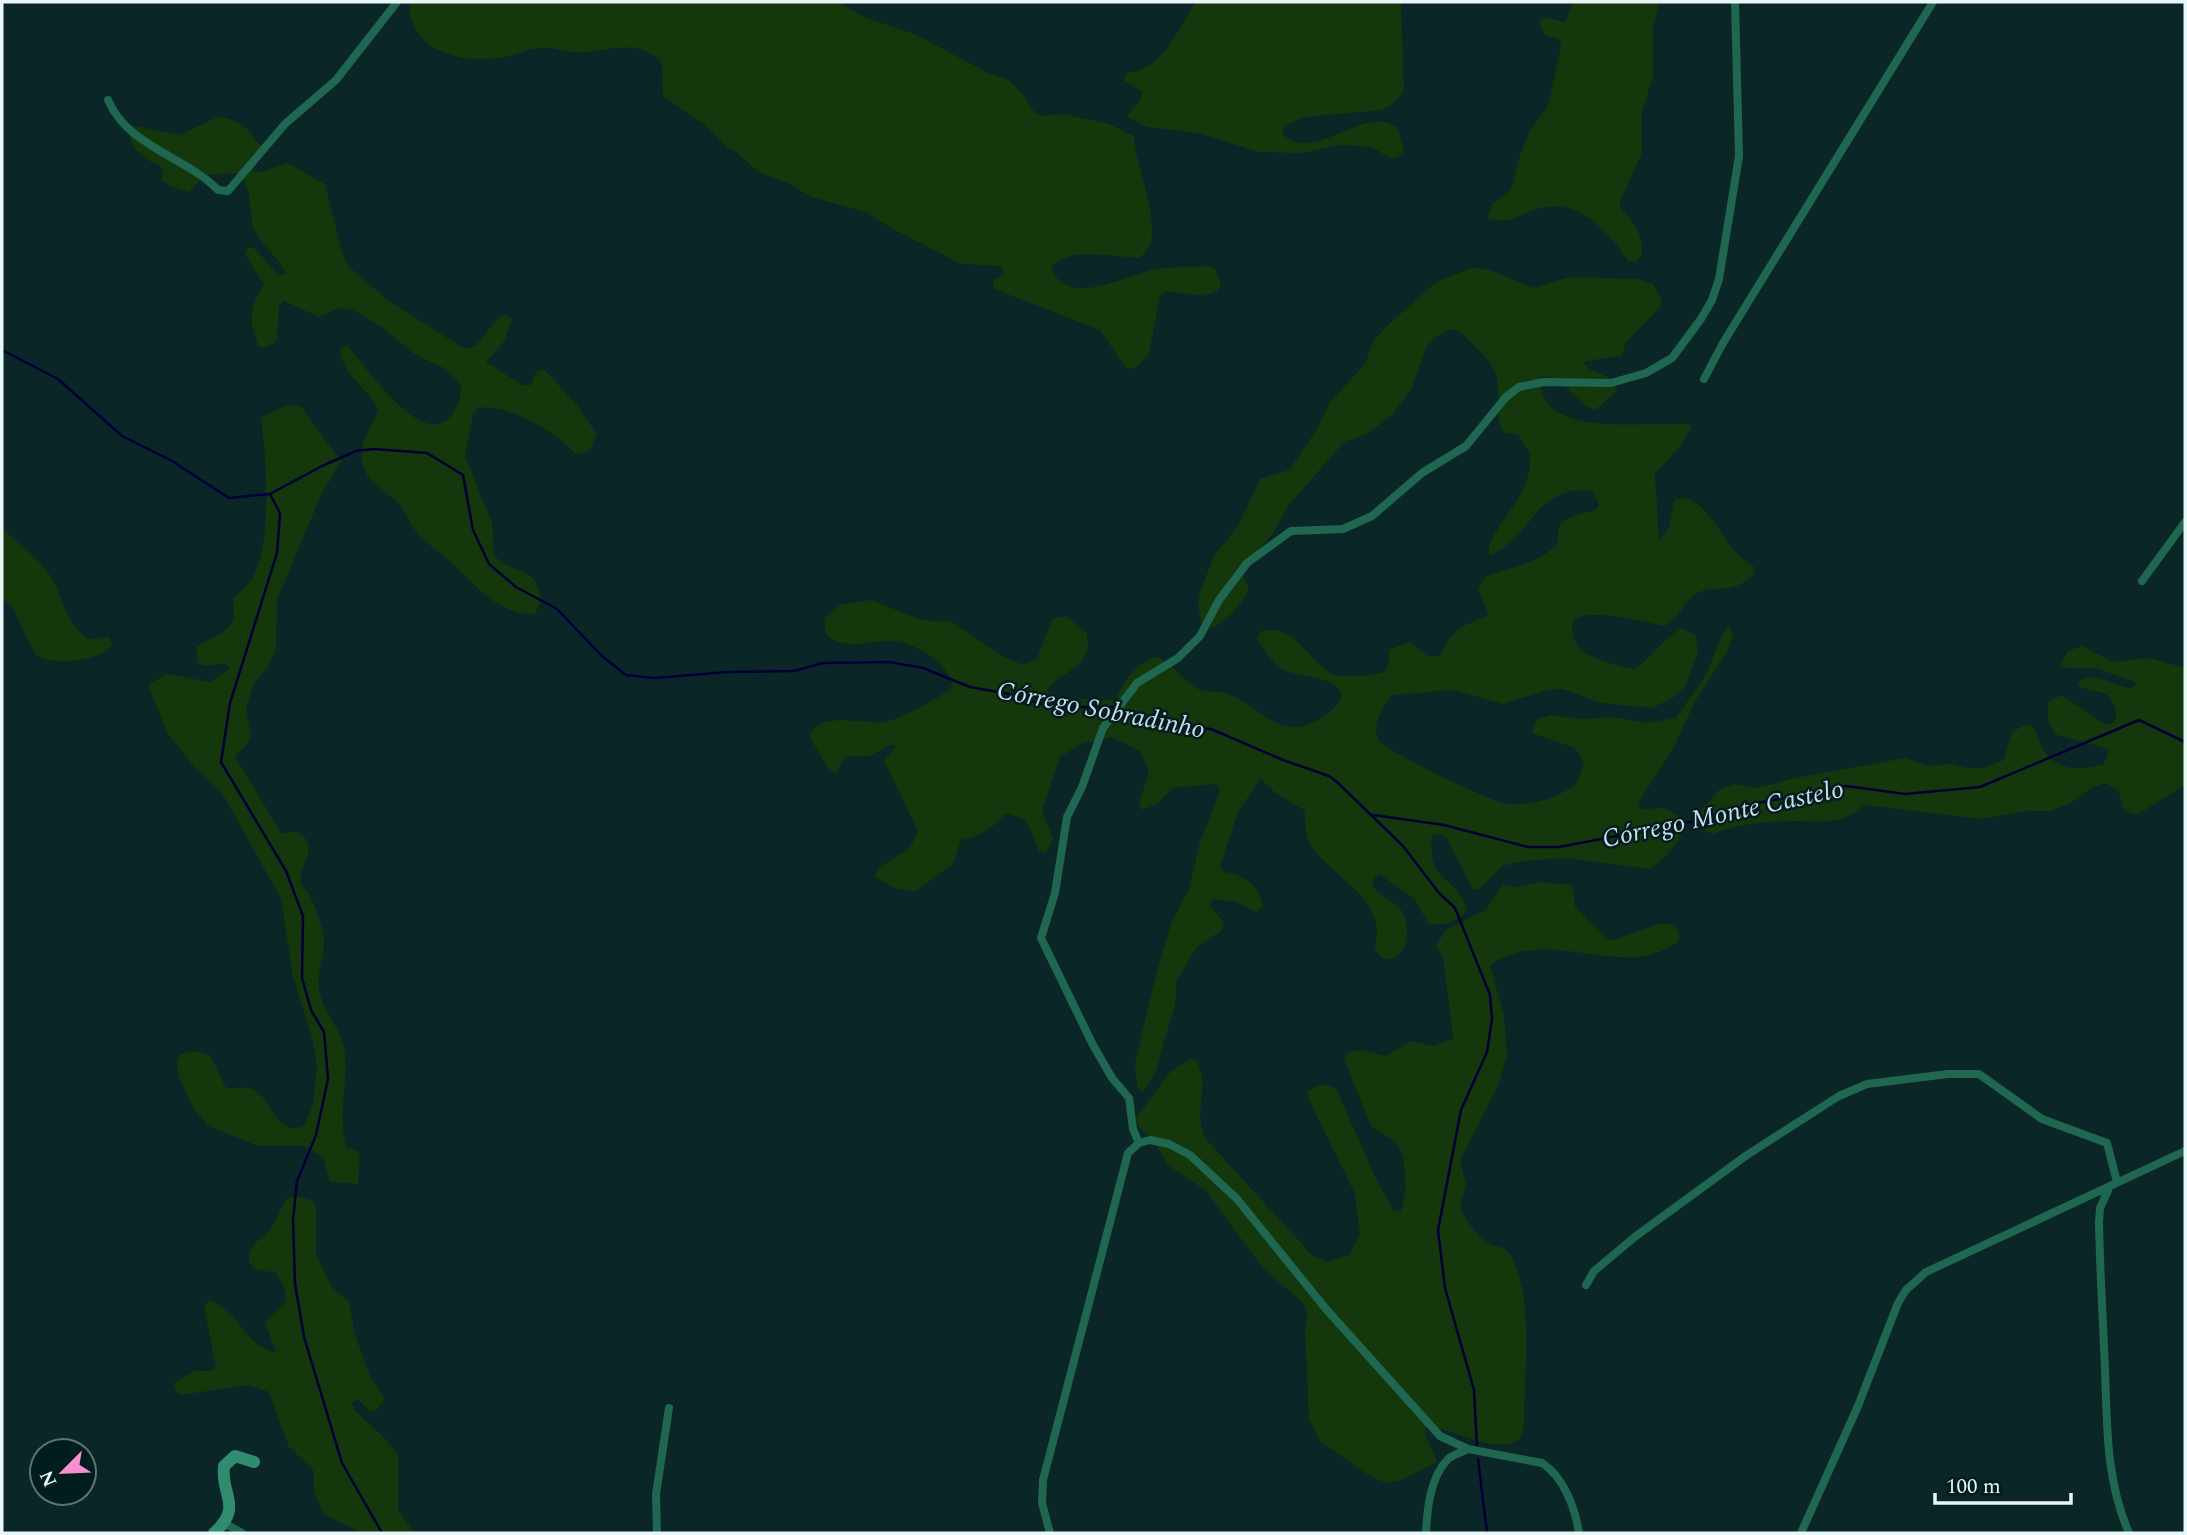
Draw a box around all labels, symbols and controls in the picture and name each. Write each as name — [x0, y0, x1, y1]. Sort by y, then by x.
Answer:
water label: Córrego Sobradinho — [993, 670, 1209, 750]
water label: Córrego Monte Castelo — [1598, 769, 1848, 859]
north arrow — [28, 1437, 98, 1507]
scale bar — [1935, 1462, 2072, 1506]
text: N — [32, 1465, 65, 1491]
text: 100 m — [1946, 1471, 2001, 1503]

